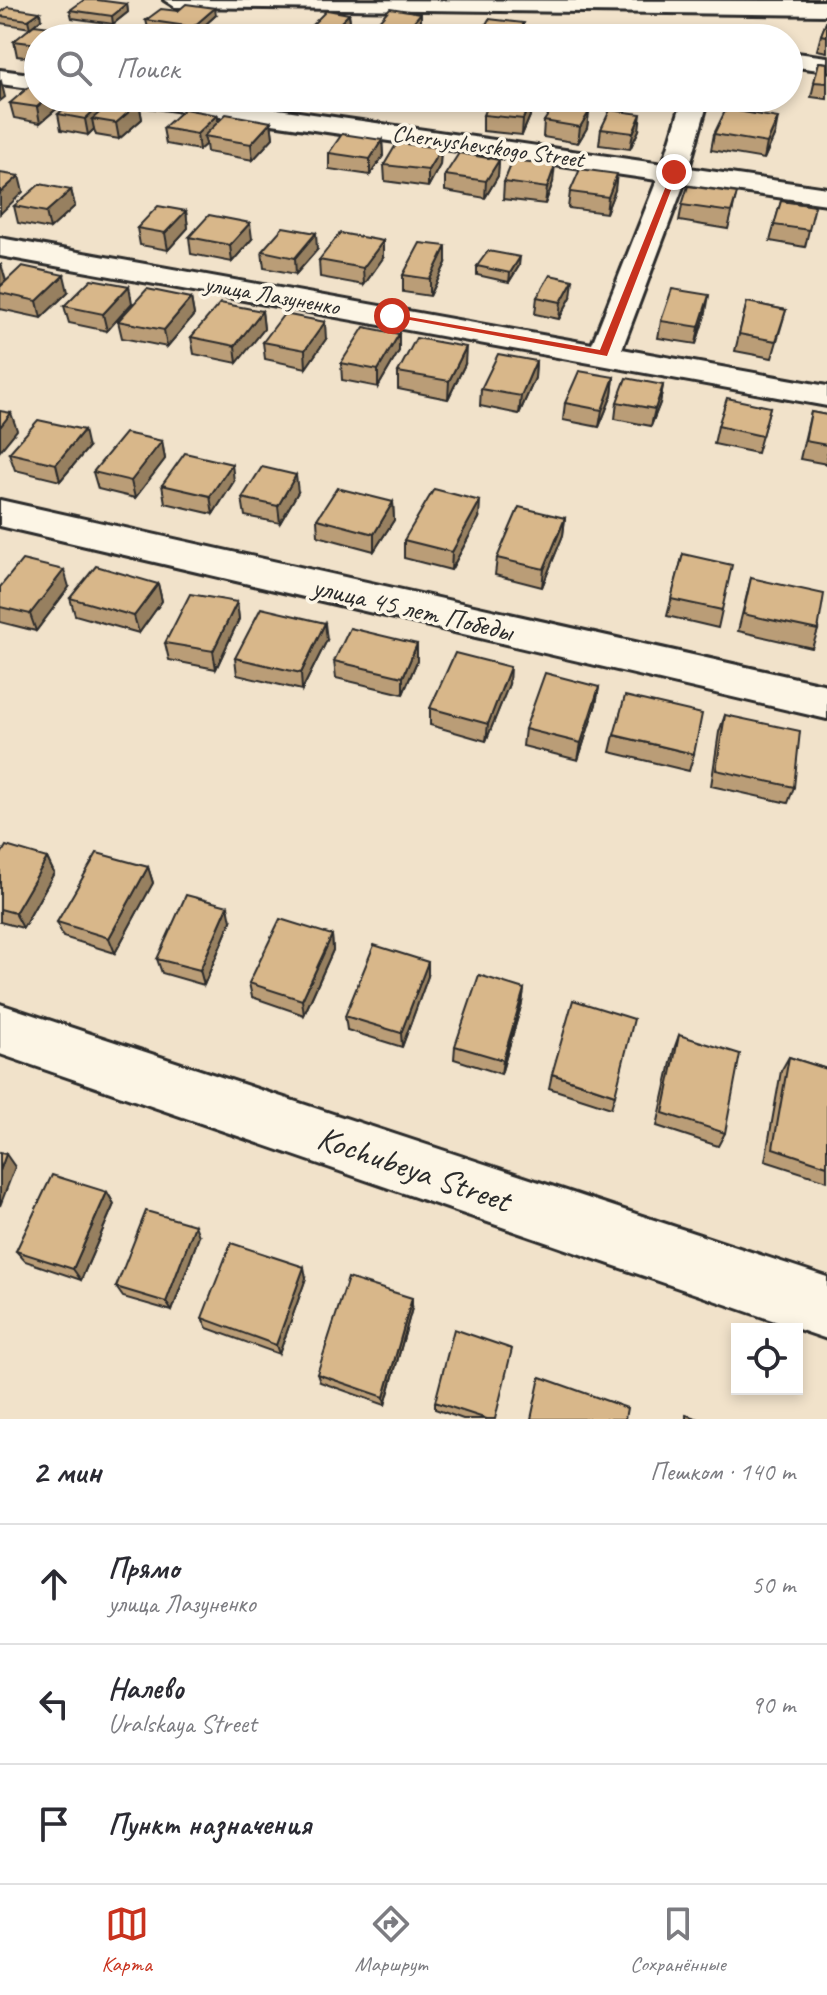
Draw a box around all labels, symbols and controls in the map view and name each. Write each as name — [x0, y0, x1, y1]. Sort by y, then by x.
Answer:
search box — [24, 24, 803, 112]
icon: search — [52, 46, 96, 90]
text: Поиск — [116, 49, 179, 87]
street label: Chernyshevskogo Street — [390, 118, 588, 175]
route end — [656, 154, 692, 190]
street label: улица Лазуненко — [200, 268, 343, 322]
route start — [374, 298, 410, 334]
street label: улица 45 лет Победы — [308, 568, 518, 649]
street label: Kochubeya Street — [312, 1115, 519, 1223]
map controls — [731, 1323, 803, 1395]
button: locate — [731, 1323, 803, 1395]
text: 2 мин — [32, 1450, 101, 1493]
text: Пешком · 140 m — [650, 1455, 795, 1488]
text: Прямо — [108, 1549, 179, 1587]
icon: ahead — [32, 1562, 76, 1606]
text: 50 m — [751, 1568, 795, 1601]
text: улица Лазуненко — [108, 1587, 256, 1620]
text: Налево — [108, 1669, 184, 1707]
icon: left — [32, 1682, 76, 1726]
text: 90 m — [751, 1688, 795, 1721]
text: Uralskaya Street — [108, 1707, 257, 1740]
icon: arrive — [32, 1802, 76, 1846]
text: Пункт назначения — [108, 1805, 311, 1843]
tab: Карта — [101, 1902, 152, 1978]
tab: Маршрут — [355, 1902, 427, 1978]
tab: Сохранённые — [630, 1902, 726, 1978]

